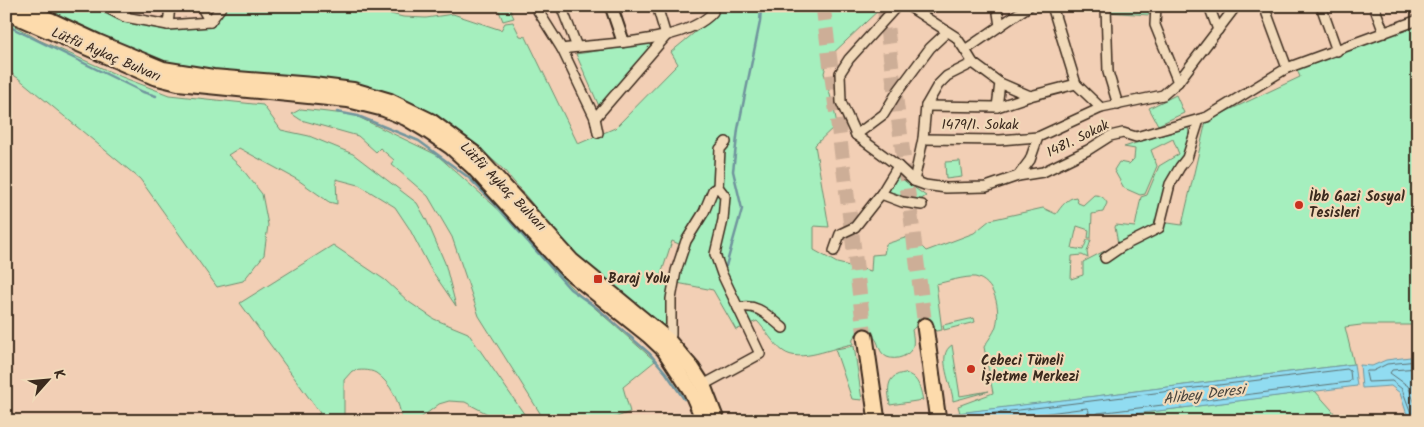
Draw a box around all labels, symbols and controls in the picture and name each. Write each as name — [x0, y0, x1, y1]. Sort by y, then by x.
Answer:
street label: Lütfü Aykaç Bulvarı — [48, 22, 165, 88]
street label: 1479/1. Sokak — [941, 114, 1019, 136]
street label: 1481. Sokak — [1043, 114, 1113, 164]
street label: Lütfü Aykaç Bulvarı — [454, 137, 552, 237]
place label: İbb Gazi Sosyal Tesisleri — [1309, 186, 1405, 224]
marker: İbb Gazi Sosyal Tesisleri — [1293, 199, 1305, 211]
place label: Baraj Yolu — [608, 268, 670, 290]
marker: Baraj Yolu — [592, 273, 604, 285]
place label: Cebeci Tüneli İşletme Merkezi — [981, 350, 1079, 388]
north arrow — [22, 354, 72, 404]
marker: Cebeci Tüneli İşletme Merkezi — [965, 363, 977, 375]
text: K — [47, 366, 71, 384]
water label: Alibey Deresi — [1162, 378, 1250, 412]

